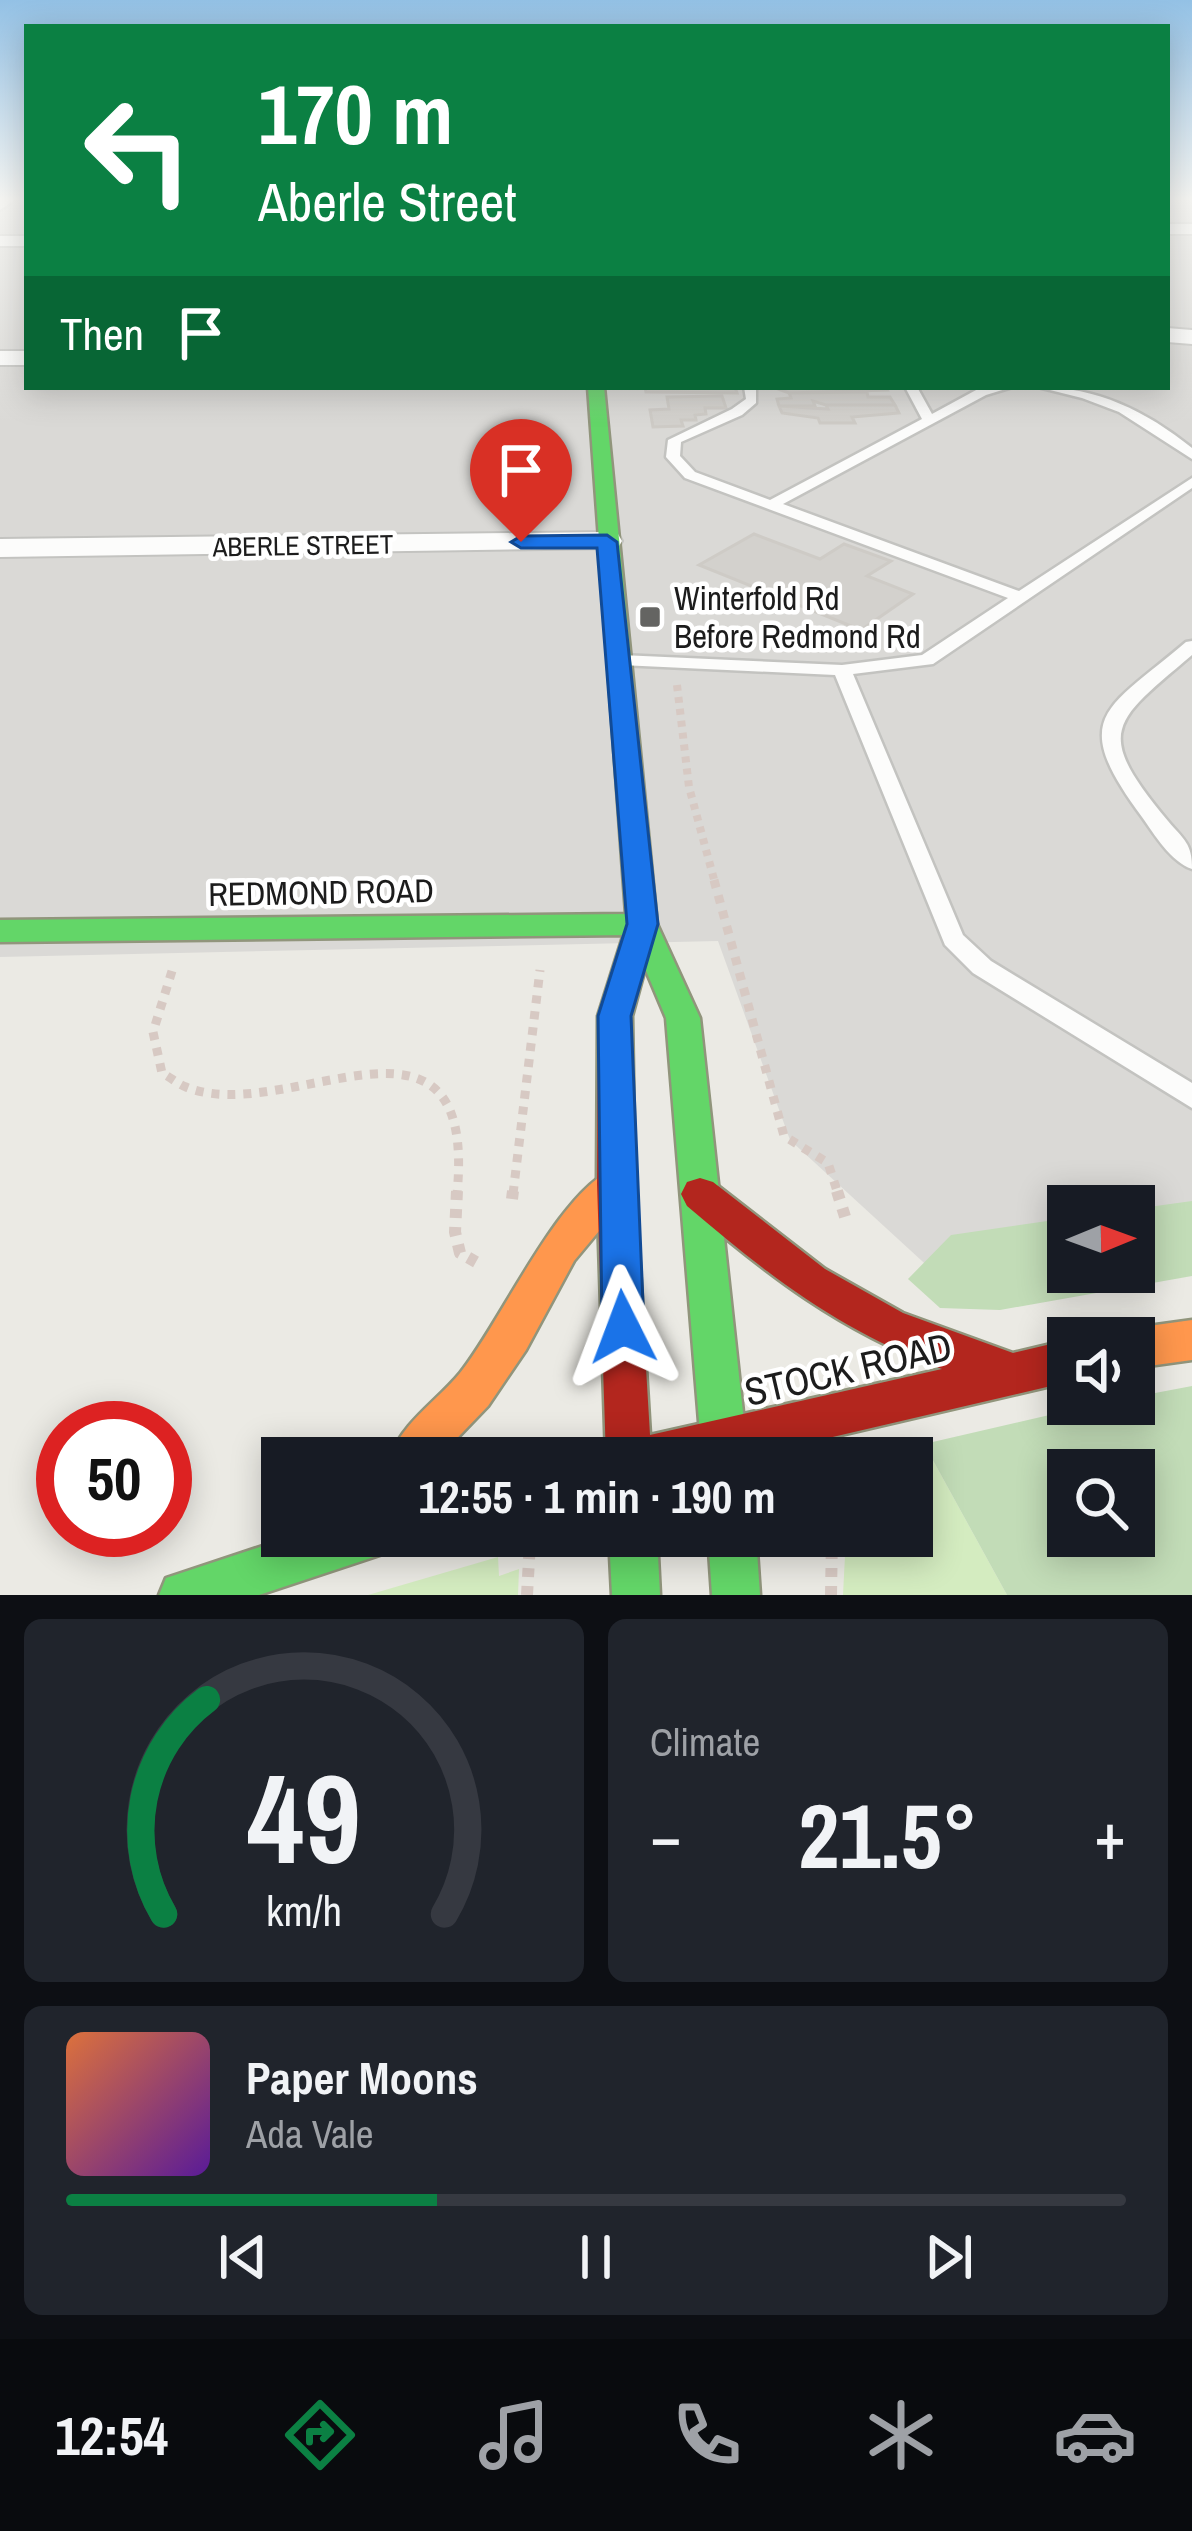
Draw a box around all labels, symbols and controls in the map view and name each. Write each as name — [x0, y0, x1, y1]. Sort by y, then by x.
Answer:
text: 170 m — [258, 57, 453, 170]
icon: left — [60, 72, 216, 228]
text: Aberle Street — [258, 165, 516, 238]
icon: arrive — [168, 300, 234, 366]
text: Then — [60, 303, 144, 364]
pin — [470, 419, 572, 542]
icon: arrive — [488, 437, 554, 503]
street label: ABERLE STREET — [211, 525, 394, 565]
place label: Winterfold Rd Before Redmond Rd — [674, 576, 921, 658]
marker: Winterfold Rd Before Redmond Rd — [637, 604, 663, 630]
street label: REDMOND ROAD — [208, 868, 434, 916]
north arrow — [1047, 1185, 1155, 1293]
map controls — [1047, 1185, 1155, 1557]
position arrow — [560, 1264, 686, 1390]
button: sound — [1047, 1317, 1155, 1425]
street label: STOCK ROAD — [739, 1320, 957, 1418]
speed limit sign: 50 — [36, 1401, 192, 1557]
button: search — [1047, 1449, 1155, 1557]
text: 12:55 · 1 min · 190 m — [419, 1466, 775, 1527]
text: Climate — [650, 1716, 760, 1768]
text: 49 — [247, 1734, 361, 1902]
text: 21.5° — [798, 1775, 978, 1896]
text: − — [650, 1791, 682, 1880]
text: + — [1094, 1791, 1126, 1880]
text: km/h — [266, 1881, 342, 1938]
text: Paper Moons — [246, 2047, 478, 2108]
text: Ada Vale — [246, 2108, 373, 2160]
icon: previous — [210, 2224, 276, 2290]
icon: pause — [563, 2224, 629, 2290]
icon: next — [916, 2224, 982, 2290]
icon: directions — [278, 2393, 362, 2477]
icon: music — [472, 2393, 556, 2477]
icon: phone — [665, 2393, 749, 2477]
icon: climate — [859, 2393, 943, 2477]
icon: car — [1053, 2393, 1137, 2477]
text: 12:54 — [55, 2399, 168, 2472]

